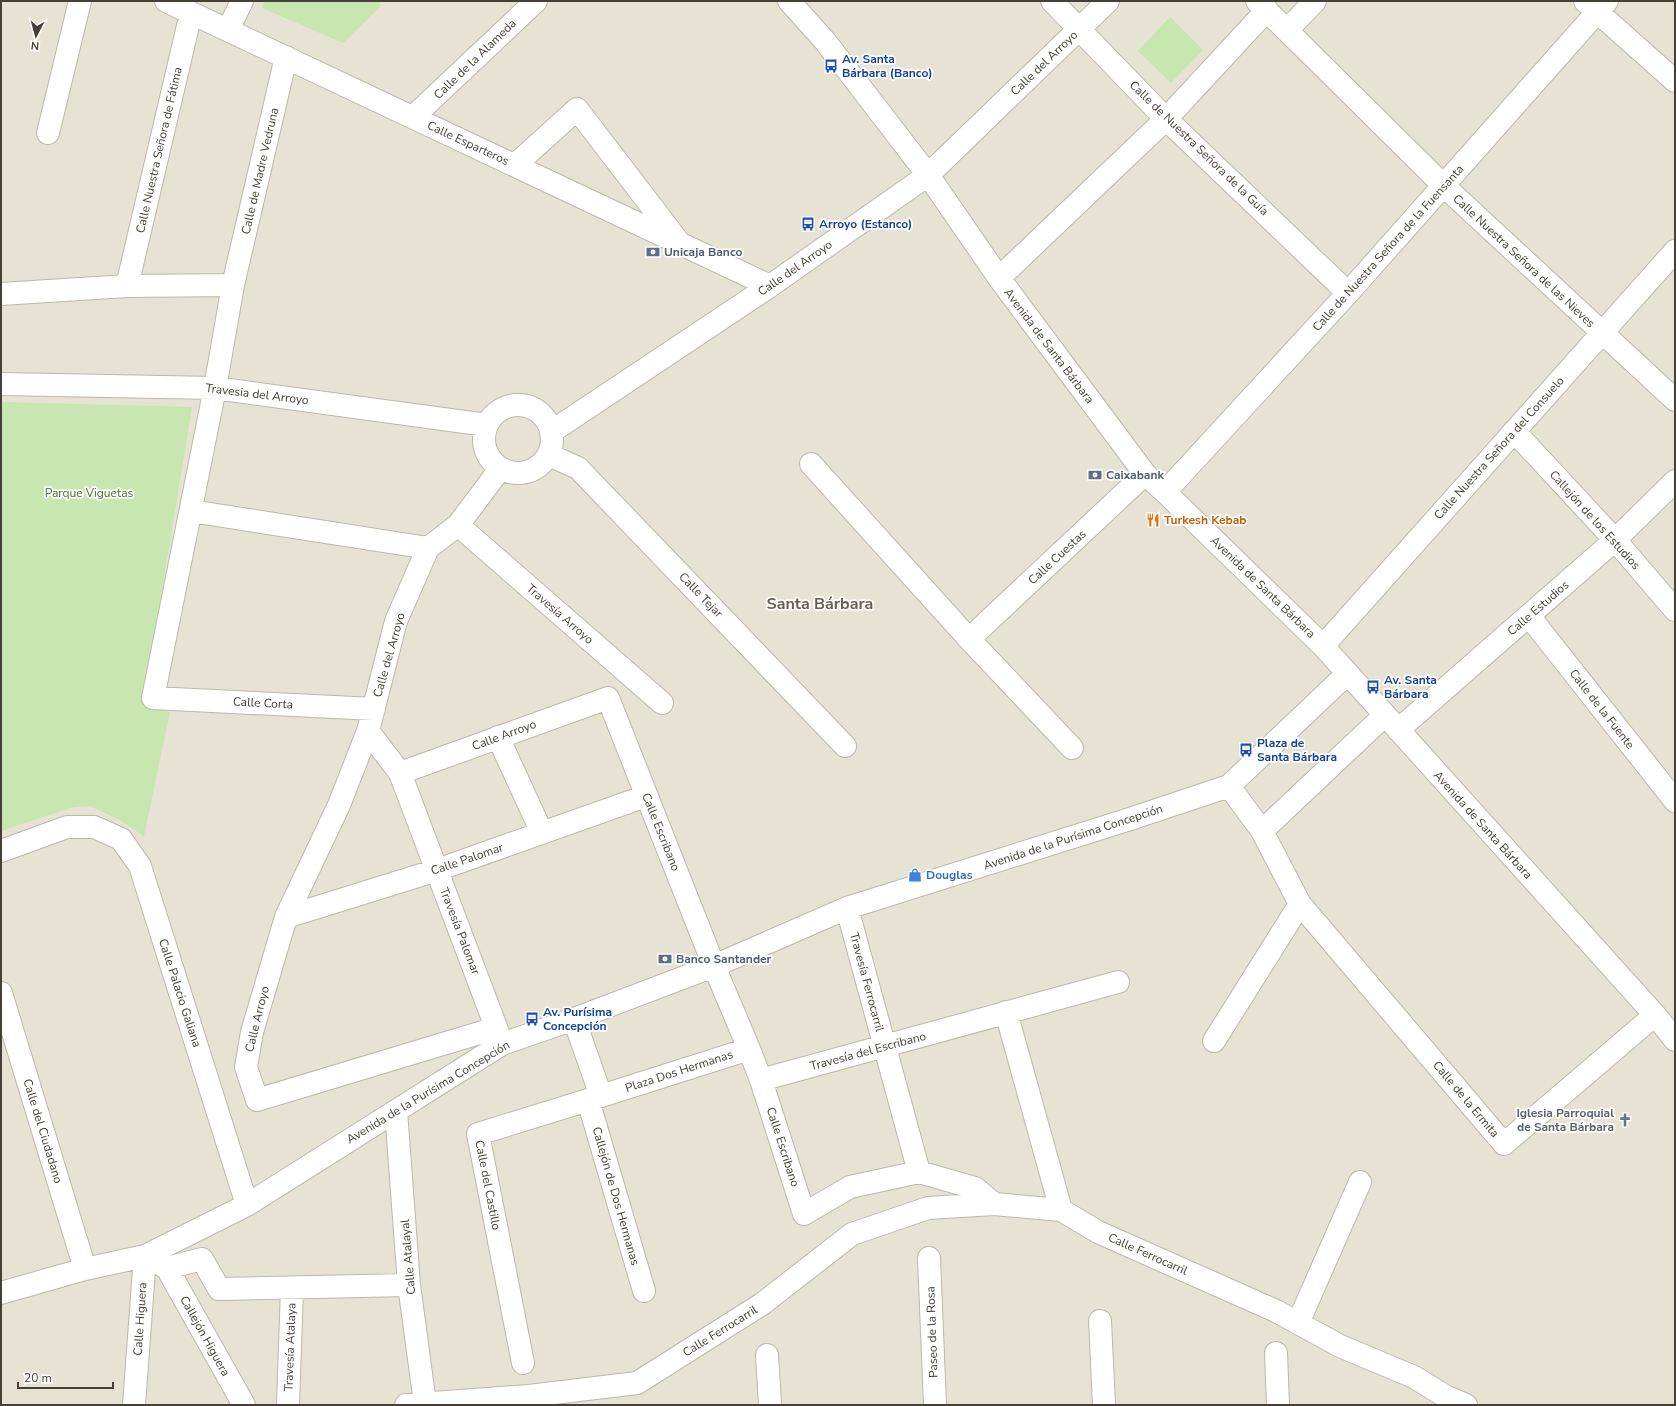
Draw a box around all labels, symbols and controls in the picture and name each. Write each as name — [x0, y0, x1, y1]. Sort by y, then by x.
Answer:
street label: Calle de la Alameda — [430, 15, 520, 103]
north arrow — [16, 16, 56, 56]
street label: Calle del Arroyo — [1007, 27, 1081, 99]
text: N — [30, 38, 40, 53]
place label: Av. Santa Bárbara (Banco) — [842, 51, 933, 81]
bus stop icon: Av. Santa Bárbara (Banco) — [823, 58, 839, 74]
street label: Calle Nuestra Señora de Fátima — [132, 65, 186, 235]
street label: Calle de Nuestra Señora de la Guía — [1126, 77, 1272, 219]
street label: Calle de Madre Vedruna — [238, 106, 282, 236]
street label: Calle Esparteros — [424, 117, 512, 169]
street label: Calle de Nuestra Señora de la Fuensanta — [1309, 161, 1467, 335]
street label: Calle Nuestra Señora de las Nieves — [1450, 191, 1599, 331]
bus stop icon: Arroyo (Estanco) — [800, 216, 816, 232]
place label: Arroyo (Estanco) — [819, 216, 912, 232]
street label: Calle del Arroyo — [755, 236, 836, 300]
bank icon: Unicaja Banco — [645, 244, 661, 260]
place label: Unicaja Banco — [664, 244, 742, 260]
street label: Avenida de Santa Bárbara — [1000, 285, 1098, 407]
street label: Calle Nuestra Señora del Consuelo — [1430, 373, 1568, 523]
street label: Travesia del Arroyo — [204, 380, 310, 408]
bank icon: Caixabank — [1087, 467, 1103, 483]
place label: Caixabank — [1106, 467, 1164, 483]
street label: Callejón de los Estudios — [1546, 467, 1644, 573]
park label: Parque Viguetas — [45, 485, 134, 501]
restaurant icon: Turkesh Kebab — [1145, 512, 1161, 528]
place label: Turkesh Kebab — [1164, 512, 1246, 528]
street label: Calle Cuestas — [1025, 526, 1090, 588]
street label: Avenida de Santa Bárbara — [1207, 532, 1319, 642]
street label: Calle Tejar — [675, 569, 727, 622]
street label: Calle Estudios — [1504, 577, 1572, 639]
street label: Travesía Arroyo — [523, 580, 597, 648]
district label: Santa Bárbara — [767, 593, 873, 615]
street label: Calle del Arroyo — [369, 610, 409, 699]
street label: Calle de la Fuente — [1566, 666, 1638, 752]
place label: Av. Santa Bárbara — [1384, 672, 1437, 702]
bus stop icon: Av. Santa Bárbara — [1365, 679, 1381, 695]
street label: Calle Corta — [232, 693, 294, 713]
street label: Calle Arroyo — [470, 716, 539, 754]
place label: Plaza de Santa Bárbara — [1257, 735, 1337, 765]
bus stop icon: Plaza de Santa Bárbara — [1238, 742, 1254, 758]
street label: Avenida de Santa Bárbara — [1430, 767, 1536, 883]
street label: Calle Escribano — [638, 791, 684, 874]
street label: Avenida de la Purísima Concepción — [981, 800, 1165, 874]
street label: Calle Palomar — [429, 839, 506, 879]
shop icon: Douglas — [907, 867, 923, 883]
place label: Douglas — [926, 867, 973, 883]
street label: Travesía Palomar — [436, 885, 484, 977]
street label: Travesía Ferrocarril — [846, 931, 888, 1034]
street label: Calle Palacio Galiana — [155, 937, 205, 1049]
bank icon: Banco Santander — [657, 951, 673, 967]
place label: Banco Santander — [676, 951, 772, 967]
street label: Calle Arroyo — [241, 984, 273, 1054]
place label: Av. Purísima Concepción — [543, 1004, 612, 1034]
bus stop icon: Av. Purísima Concepción — [524, 1011, 540, 1027]
street label: Travesía del Escribano — [808, 1028, 928, 1074]
street label: Avenida de la Purísima Concepción — [343, 1037, 513, 1147]
street label: Plaza Dos Hermanas — [623, 1046, 735, 1096]
street label: Calle de la Ermita — [1429, 1057, 1503, 1141]
street label: Calle del Ciudadano — [19, 1077, 67, 1186]
street label: Calle Escribano — [763, 1105, 804, 1189]
place label: Iglesia Parroquial de Santa Bárbara — [1516, 1105, 1614, 1135]
church icon: Iglesia Parroquial de Santa Bárbara — [1617, 1112, 1633, 1128]
street label: Callejón de Dos Hermanas — [589, 1125, 644, 1267]
street label: Calle del Castillo — [471, 1139, 505, 1232]
street label: Calle Atalayal — [397, 1218, 419, 1295]
street label: Calle Ferrocarril — [1106, 1229, 1191, 1279]
street label: Calle Higuera — [129, 1282, 151, 1356]
street label: Paseo de la Rosa — [922, 1286, 942, 1378]
street label: Callejón Higuera — [176, 1293, 234, 1379]
street label: Calle Ferrocarril — [680, 1301, 761, 1360]
street label: Travesía Atalaya — [280, 1302, 300, 1392]
scale bar — [18, 1364, 113, 1390]
text: 20 m — [24, 1370, 52, 1386]

